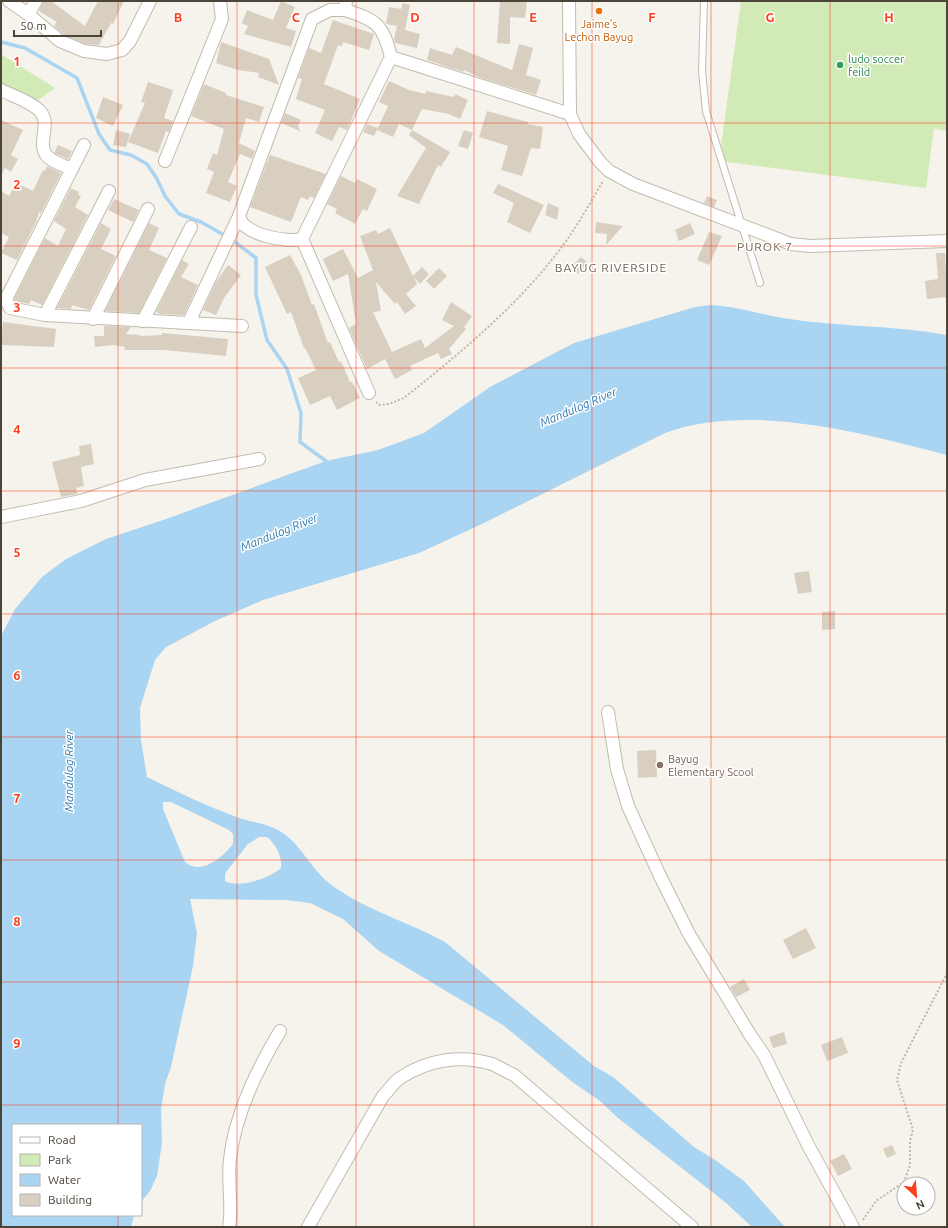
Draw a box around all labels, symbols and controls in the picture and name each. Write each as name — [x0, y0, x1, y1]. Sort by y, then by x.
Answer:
marker: Jaime's Lechon Bayug — [594, 6, 604, 16]
text: B — [174, 10, 183, 24]
text: C — [292, 10, 301, 24]
text: D — [410, 10, 420, 24]
text: E — [529, 10, 537, 24]
text: F — [648, 10, 656, 24]
text: G — [766, 10, 775, 24]
text: H — [884, 10, 894, 24]
scale bar — [14, 12, 101, 38]
place label: Jaime's Lechon Bayug — [565, 18, 633, 43]
text: 50 m — [20, 19, 47, 32]
place label: ludo soccer feild — [848, 53, 905, 78]
text: 1 — [13, 54, 21, 68]
marker: ludo soccer feild — [835, 60, 845, 70]
text: 2 — [13, 177, 21, 191]
district label: PUROK 7 — [737, 240, 793, 253]
district label: BAYUG RIVERSIDE — [555, 261, 667, 274]
text: 3 — [13, 300, 21, 314]
water label: Mandulog River — [538, 385, 619, 429]
text: 4 — [13, 422, 21, 436]
water label: Mandulog River — [238, 510, 320, 553]
text: 5 — [13, 545, 21, 559]
text: 6 — [13, 668, 21, 682]
water label: Mandulog River — [62, 729, 75, 812]
place label: Bayug Elementary Scool — [668, 753, 754, 778]
marker: Bayug Elementary Scool — [655, 760, 665, 770]
text: 7 — [13, 791, 21, 805]
text: 8 — [13, 914, 21, 928]
text: 9 — [13, 1036, 21, 1050]
legend — [12, 1124, 142, 1216]
text: Road — [48, 1133, 76, 1146]
text: Park — [48, 1153, 72, 1166]
text: Water — [48, 1173, 81, 1186]
north arrow — [896, 1176, 936, 1216]
text: Building — [48, 1193, 92, 1206]
text: N — [914, 1198, 927, 1212]

